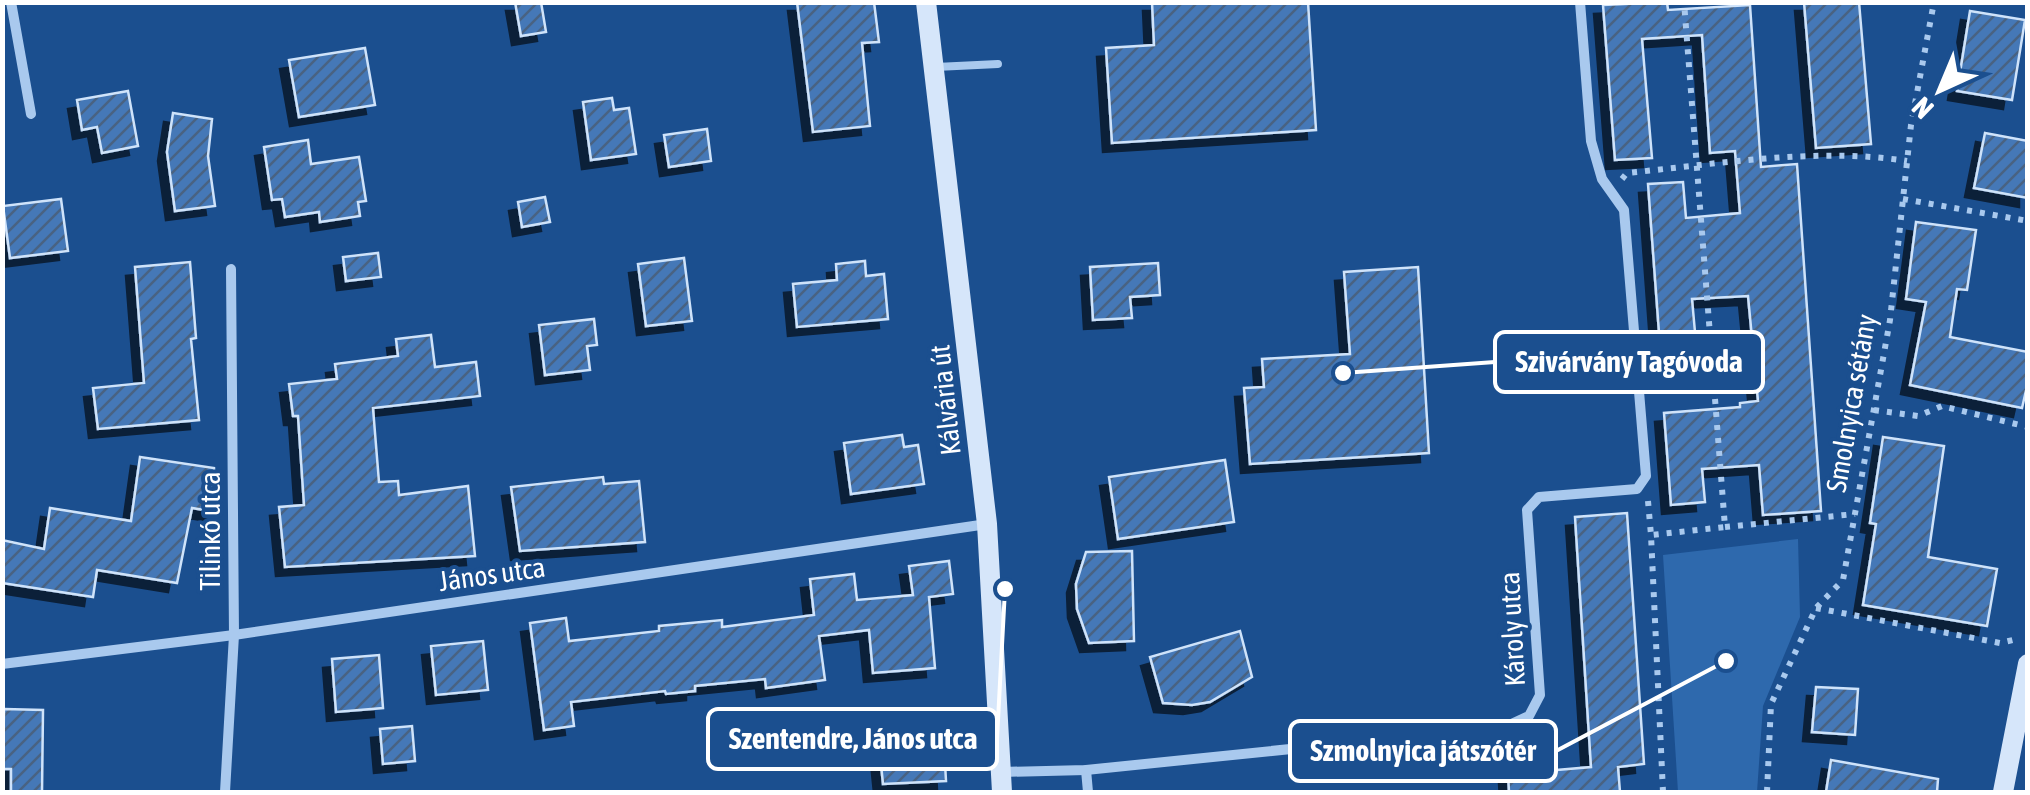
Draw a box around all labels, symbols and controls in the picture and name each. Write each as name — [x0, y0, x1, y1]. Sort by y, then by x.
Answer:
north arrow — [1890, 40, 1990, 140]
text: N — [1906, 91, 1940, 125]
street label: Smolnyica sétány — [1820, 312, 1882, 494]
callout: Szivárvány Tagóvoda — [1495, 332, 1763, 392]
street label: Kálvária út — [923, 343, 967, 457]
text: Szivárvány Tagóvoda — [1515, 344, 1743, 378]
street label: Tilinkó utca — [194, 471, 226, 591]
street label: János utca — [437, 551, 547, 597]
street label: Károly utca — [1493, 571, 1531, 687]
callout: Szentendre, János utca — [708, 709, 997, 769]
text: Szentendre, János utca — [729, 721, 977, 755]
callout: Szmolnyica játszótér — [1290, 721, 1556, 781]
text: Szmolnyica játszótér — [1310, 733, 1537, 767]

